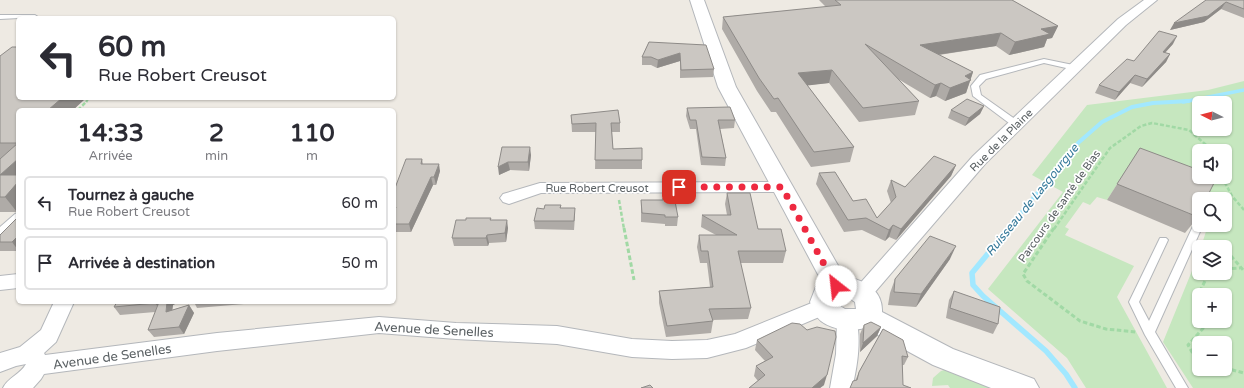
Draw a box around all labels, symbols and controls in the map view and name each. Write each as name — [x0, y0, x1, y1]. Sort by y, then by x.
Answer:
text: 60 m — [98, 30, 166, 64]
icon: left — [32, 32, 84, 84]
text: Rue Robert Creusot — [98, 64, 267, 86]
north arrow — [1192, 96, 1232, 136]
map controls — [1192, 96, 1232, 376]
street label: Rue de la Plaine — [967, 106, 1035, 174]
text: 14:33 — [77, 119, 144, 148]
text: 2 — [209, 119, 224, 148]
text: 110 — [289, 119, 335, 148]
water label: Ruisseau de Lasgourgue — [983, 140, 1082, 259]
button: sound — [1192, 144, 1232, 184]
text: Arrivée — [88, 148, 133, 164]
text: min — [205, 148, 228, 164]
text: m — [306, 148, 318, 164]
street label: Parcours de santé de Bias — [1016, 148, 1103, 265]
pin — [662, 170, 696, 204]
icon: arrive — [668, 176, 690, 198]
street label: Rue Robert Creusot — [545, 182, 649, 195]
text: Tournez à gauche — [68, 186, 194, 204]
icon: left — [34, 192, 56, 214]
button: search — [1192, 192, 1232, 232]
text: 60 m — [341, 194, 378, 212]
text: Rue Robert Creusot — [68, 204, 190, 220]
button: layers — [1192, 240, 1232, 280]
icon: arrive — [34, 252, 56, 274]
text: Arrivée à destination — [68, 254, 215, 272]
text: 50 m — [341, 254, 378, 272]
position arrow — [815, 265, 857, 307]
button: + — [1192, 288, 1232, 328]
street label: Avenue de Senelles — [374, 319, 494, 341]
button: − — [1192, 336, 1232, 376]
street label: Avenue de Senelles — [52, 341, 172, 373]

